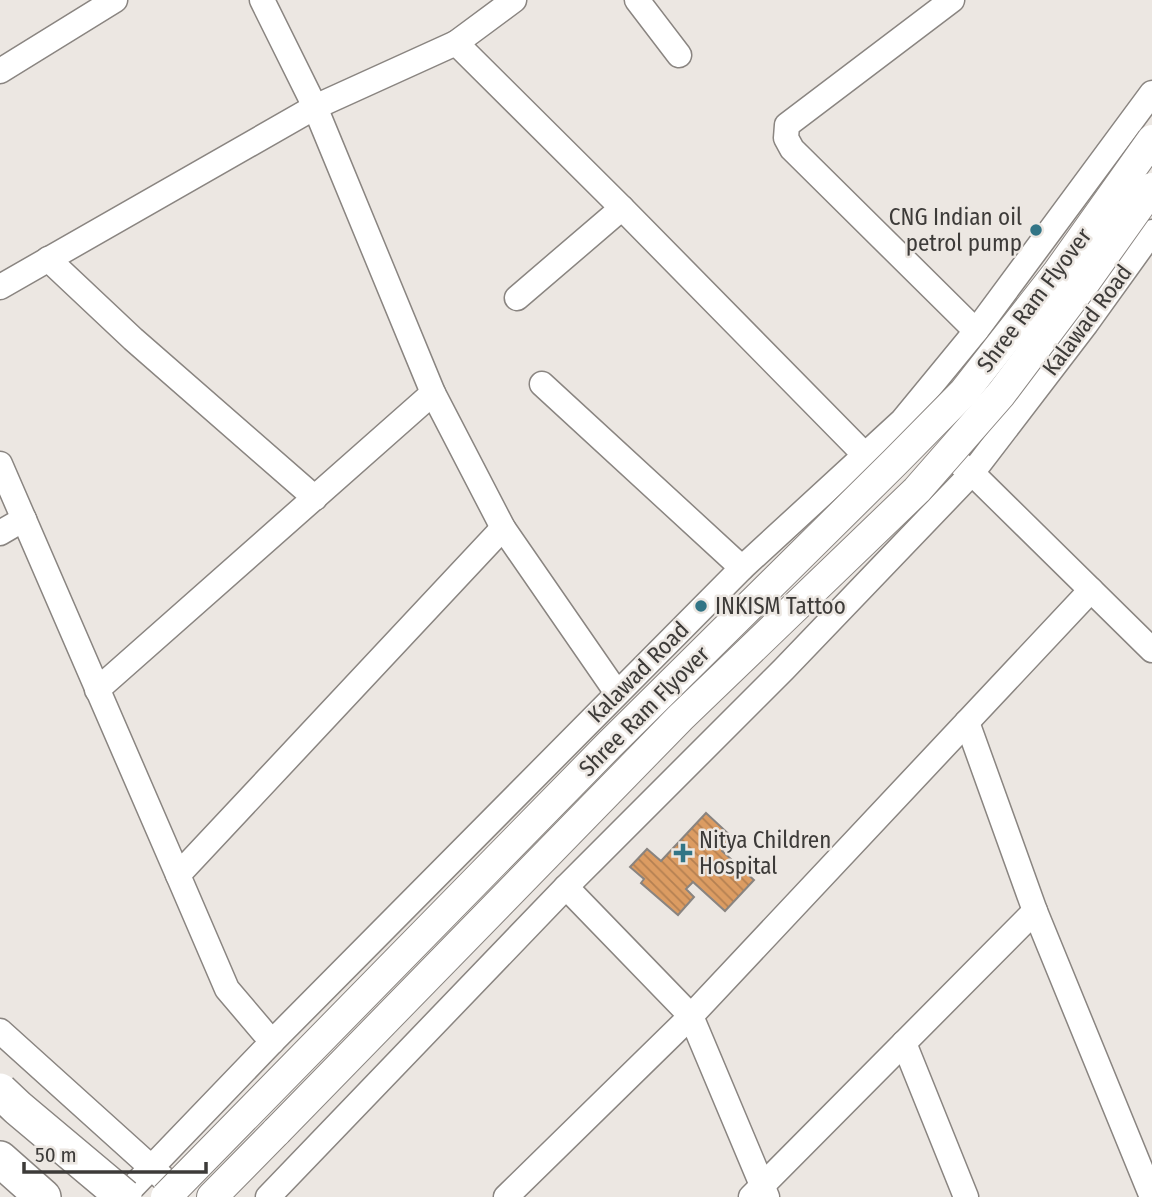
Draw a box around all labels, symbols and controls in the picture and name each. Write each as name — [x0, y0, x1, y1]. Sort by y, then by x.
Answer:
place label: CNG Indian oil petrol pump — [889, 203, 1022, 257]
street label: Shree Ram Flyover — [971, 222, 1097, 378]
marker: CNG Indian oil petrol pump — [1028, 222, 1044, 238]
street label: Kalawad Road — [1036, 259, 1138, 381]
place label: INKISM Tattoo — [715, 592, 846, 620]
marker: INKISM Tattoo — [693, 598, 709, 614]
street label: Kalawad Road — [582, 616, 694, 728]
street label: Shree Ram Flyover — [573, 640, 715, 782]
place label: Nitya Children Hospital — [699, 826, 831, 880]
marker: Nitya Children Hospital — [673, 843, 693, 863]
scale bar — [24, 1130, 206, 1174]
text: 50 m — [35, 1142, 77, 1168]

